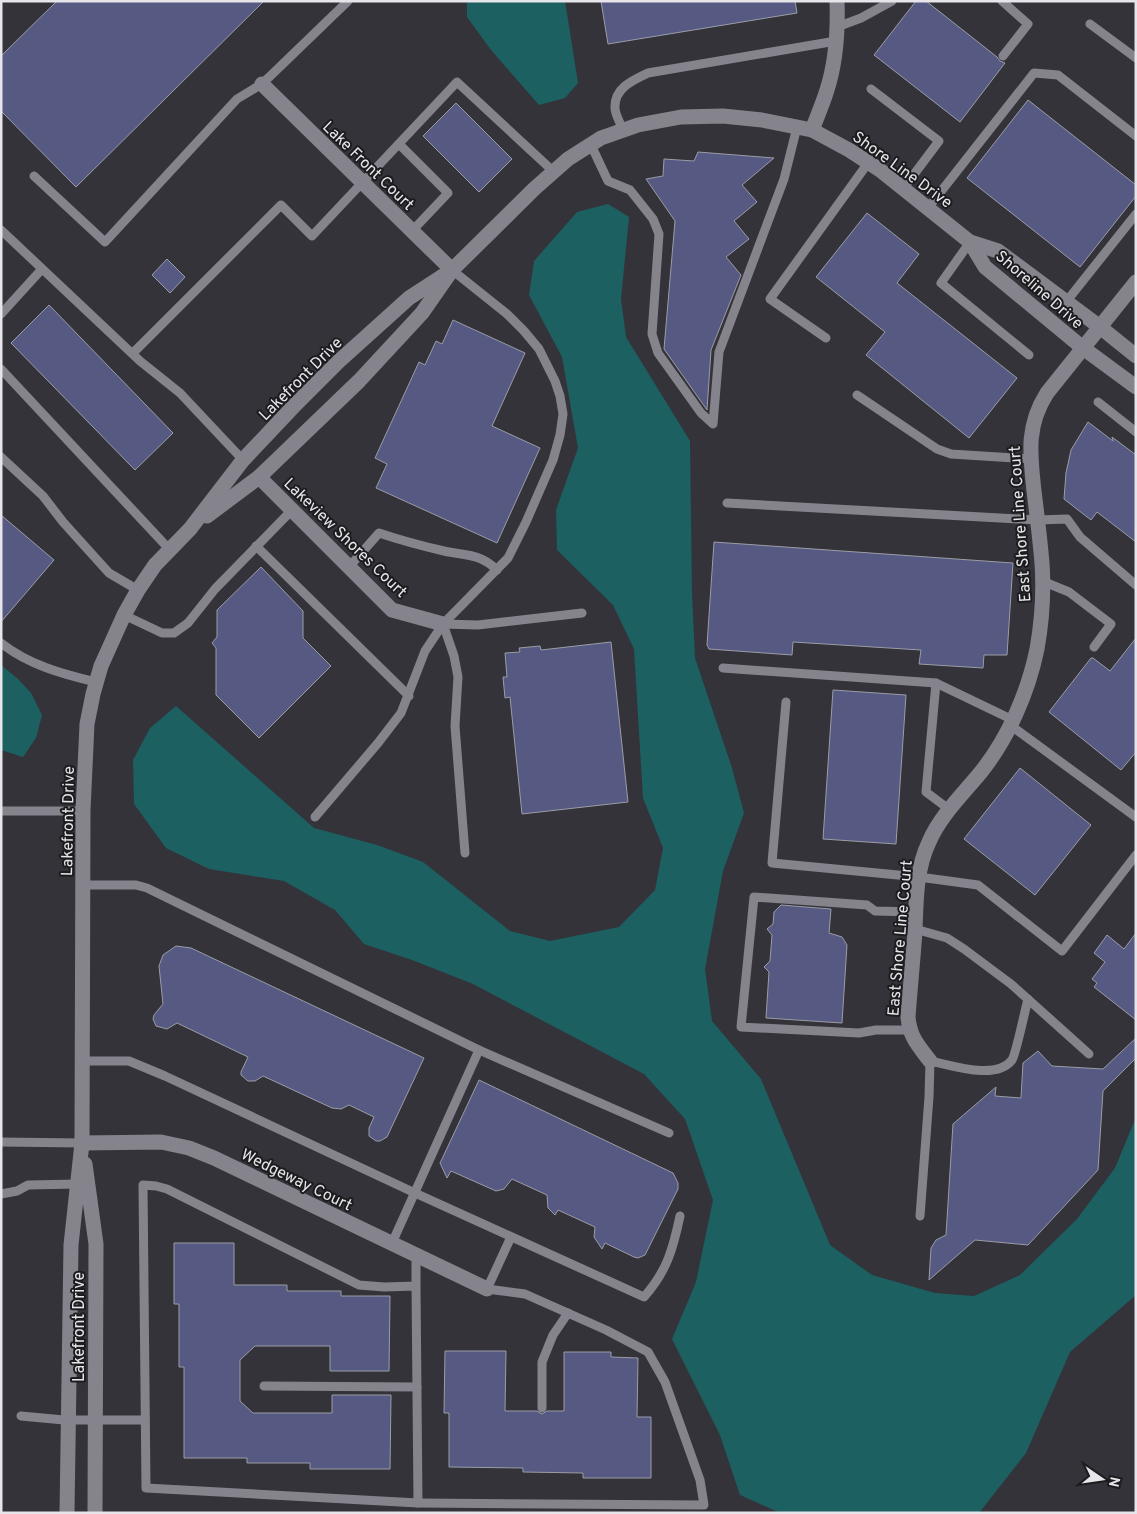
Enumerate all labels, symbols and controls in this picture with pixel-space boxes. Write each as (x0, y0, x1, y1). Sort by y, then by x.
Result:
street label: Lake Front Court (318, 118, 418, 215)
street label: Shore Line Drive (848, 128, 956, 214)
street label: Shoreline Drive (991, 247, 1087, 334)
street label: Lakefront Drive (255, 333, 347, 425)
street label: East Shore Line Court (1006, 445, 1036, 603)
street label: Lakeview Shores Court (279, 474, 410, 603)
street label: Lakefront Drive (58, 766, 80, 876)
street label: East Shore Line Court (884, 859, 918, 1017)
street label: Wedgeway Court (237, 1145, 355, 1216)
street label: Lakefront Drive (70, 1272, 90, 1382)
north arrow (1077, 1454, 1127, 1504)
text: N (1104, 1475, 1123, 1488)

